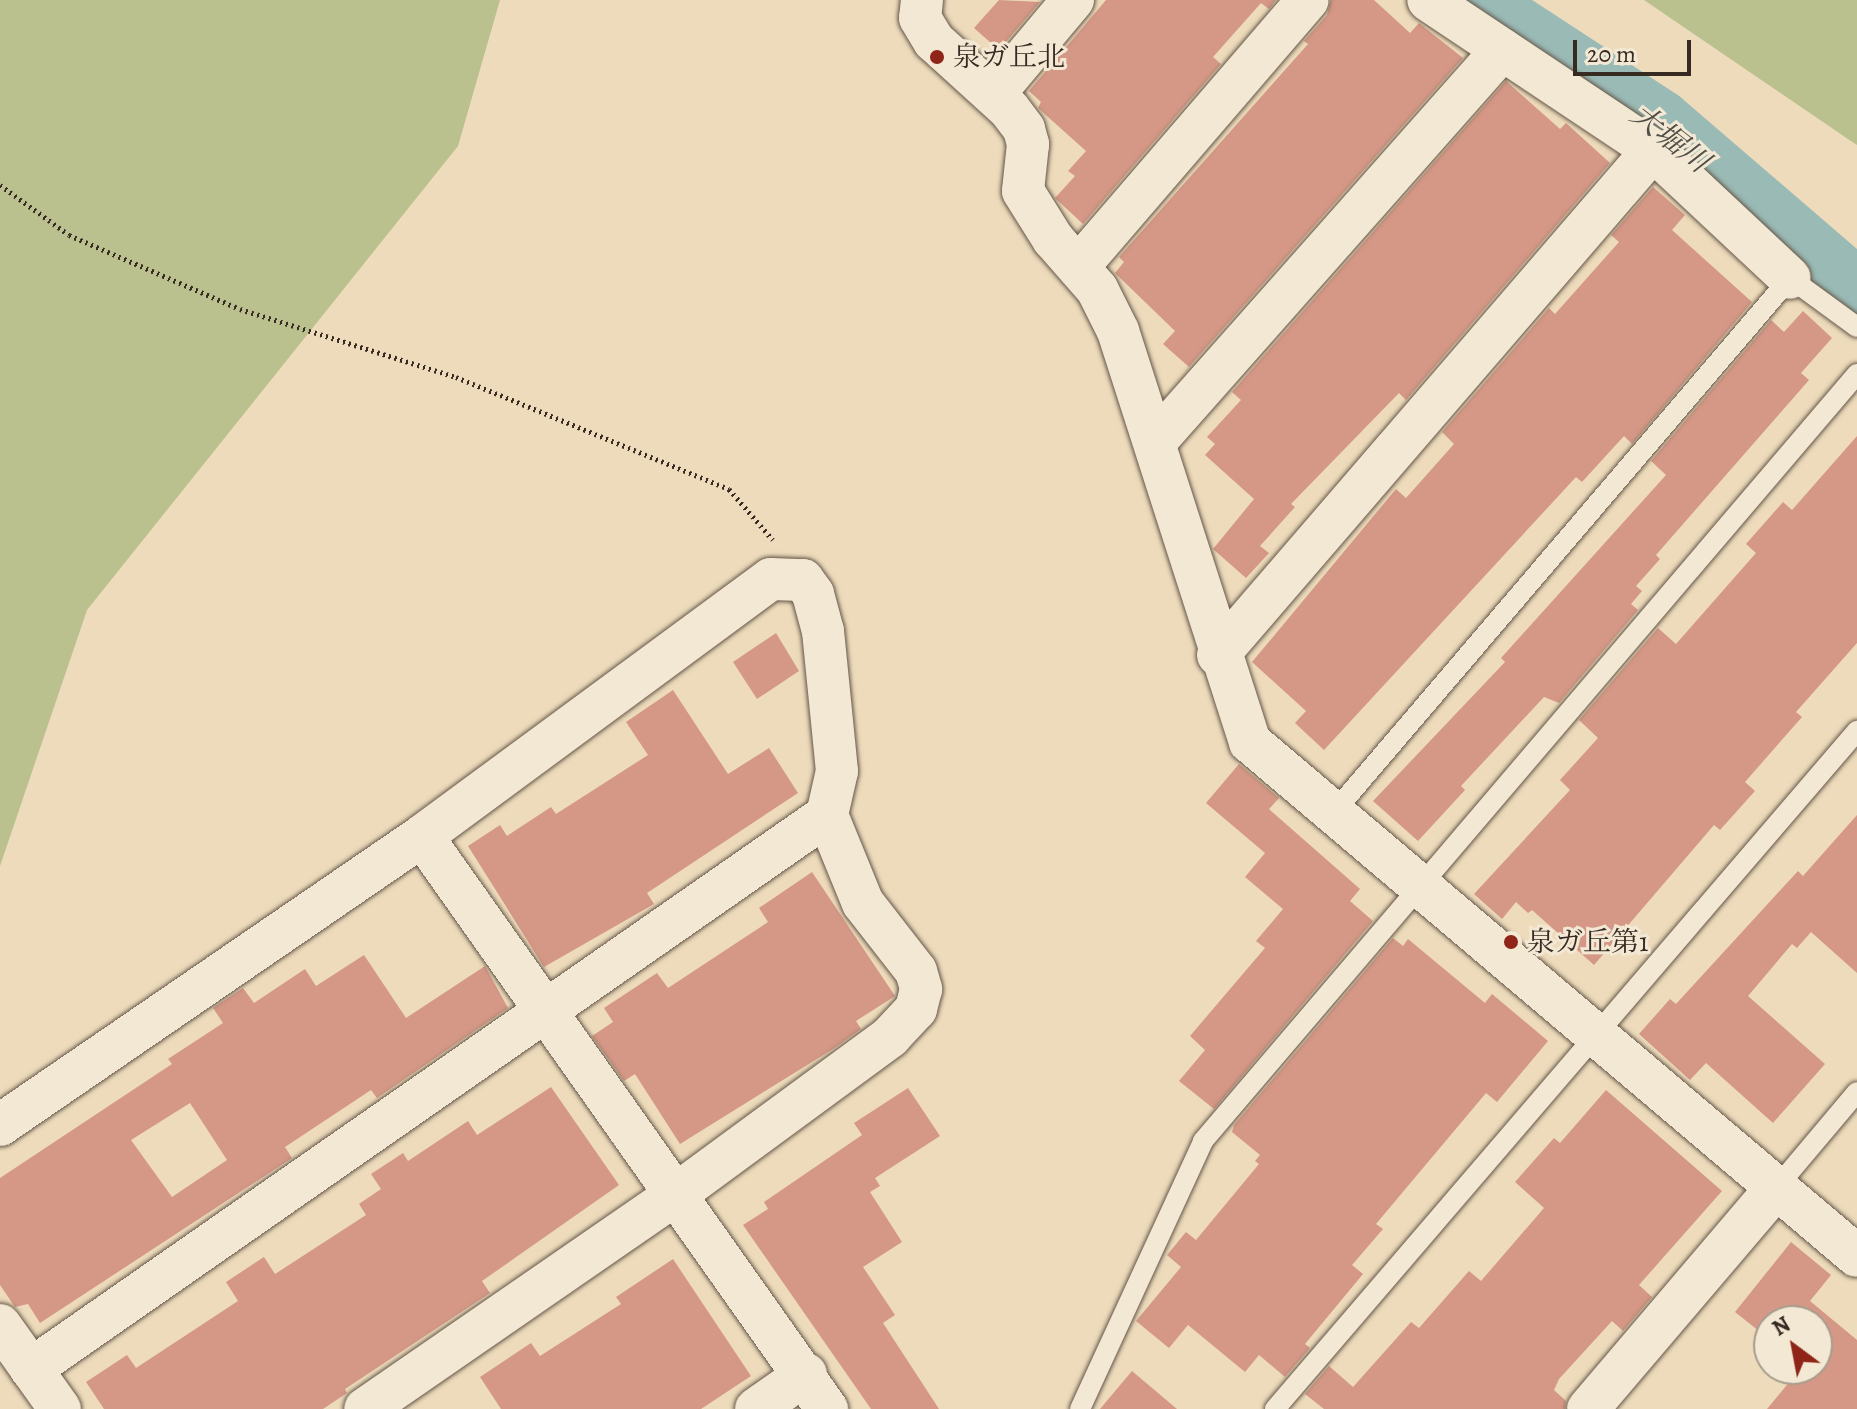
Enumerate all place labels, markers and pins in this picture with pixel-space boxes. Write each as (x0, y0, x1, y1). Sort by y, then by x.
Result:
place label: 泉ガ丘北 (953, 40, 1065, 74)
marker: 泉ガ丘北 (928, 48, 946, 66)
place label: 泉ガ丘第1 (1527, 925, 1649, 959)
marker: 泉ガ丘第1 (1502, 933, 1520, 951)

